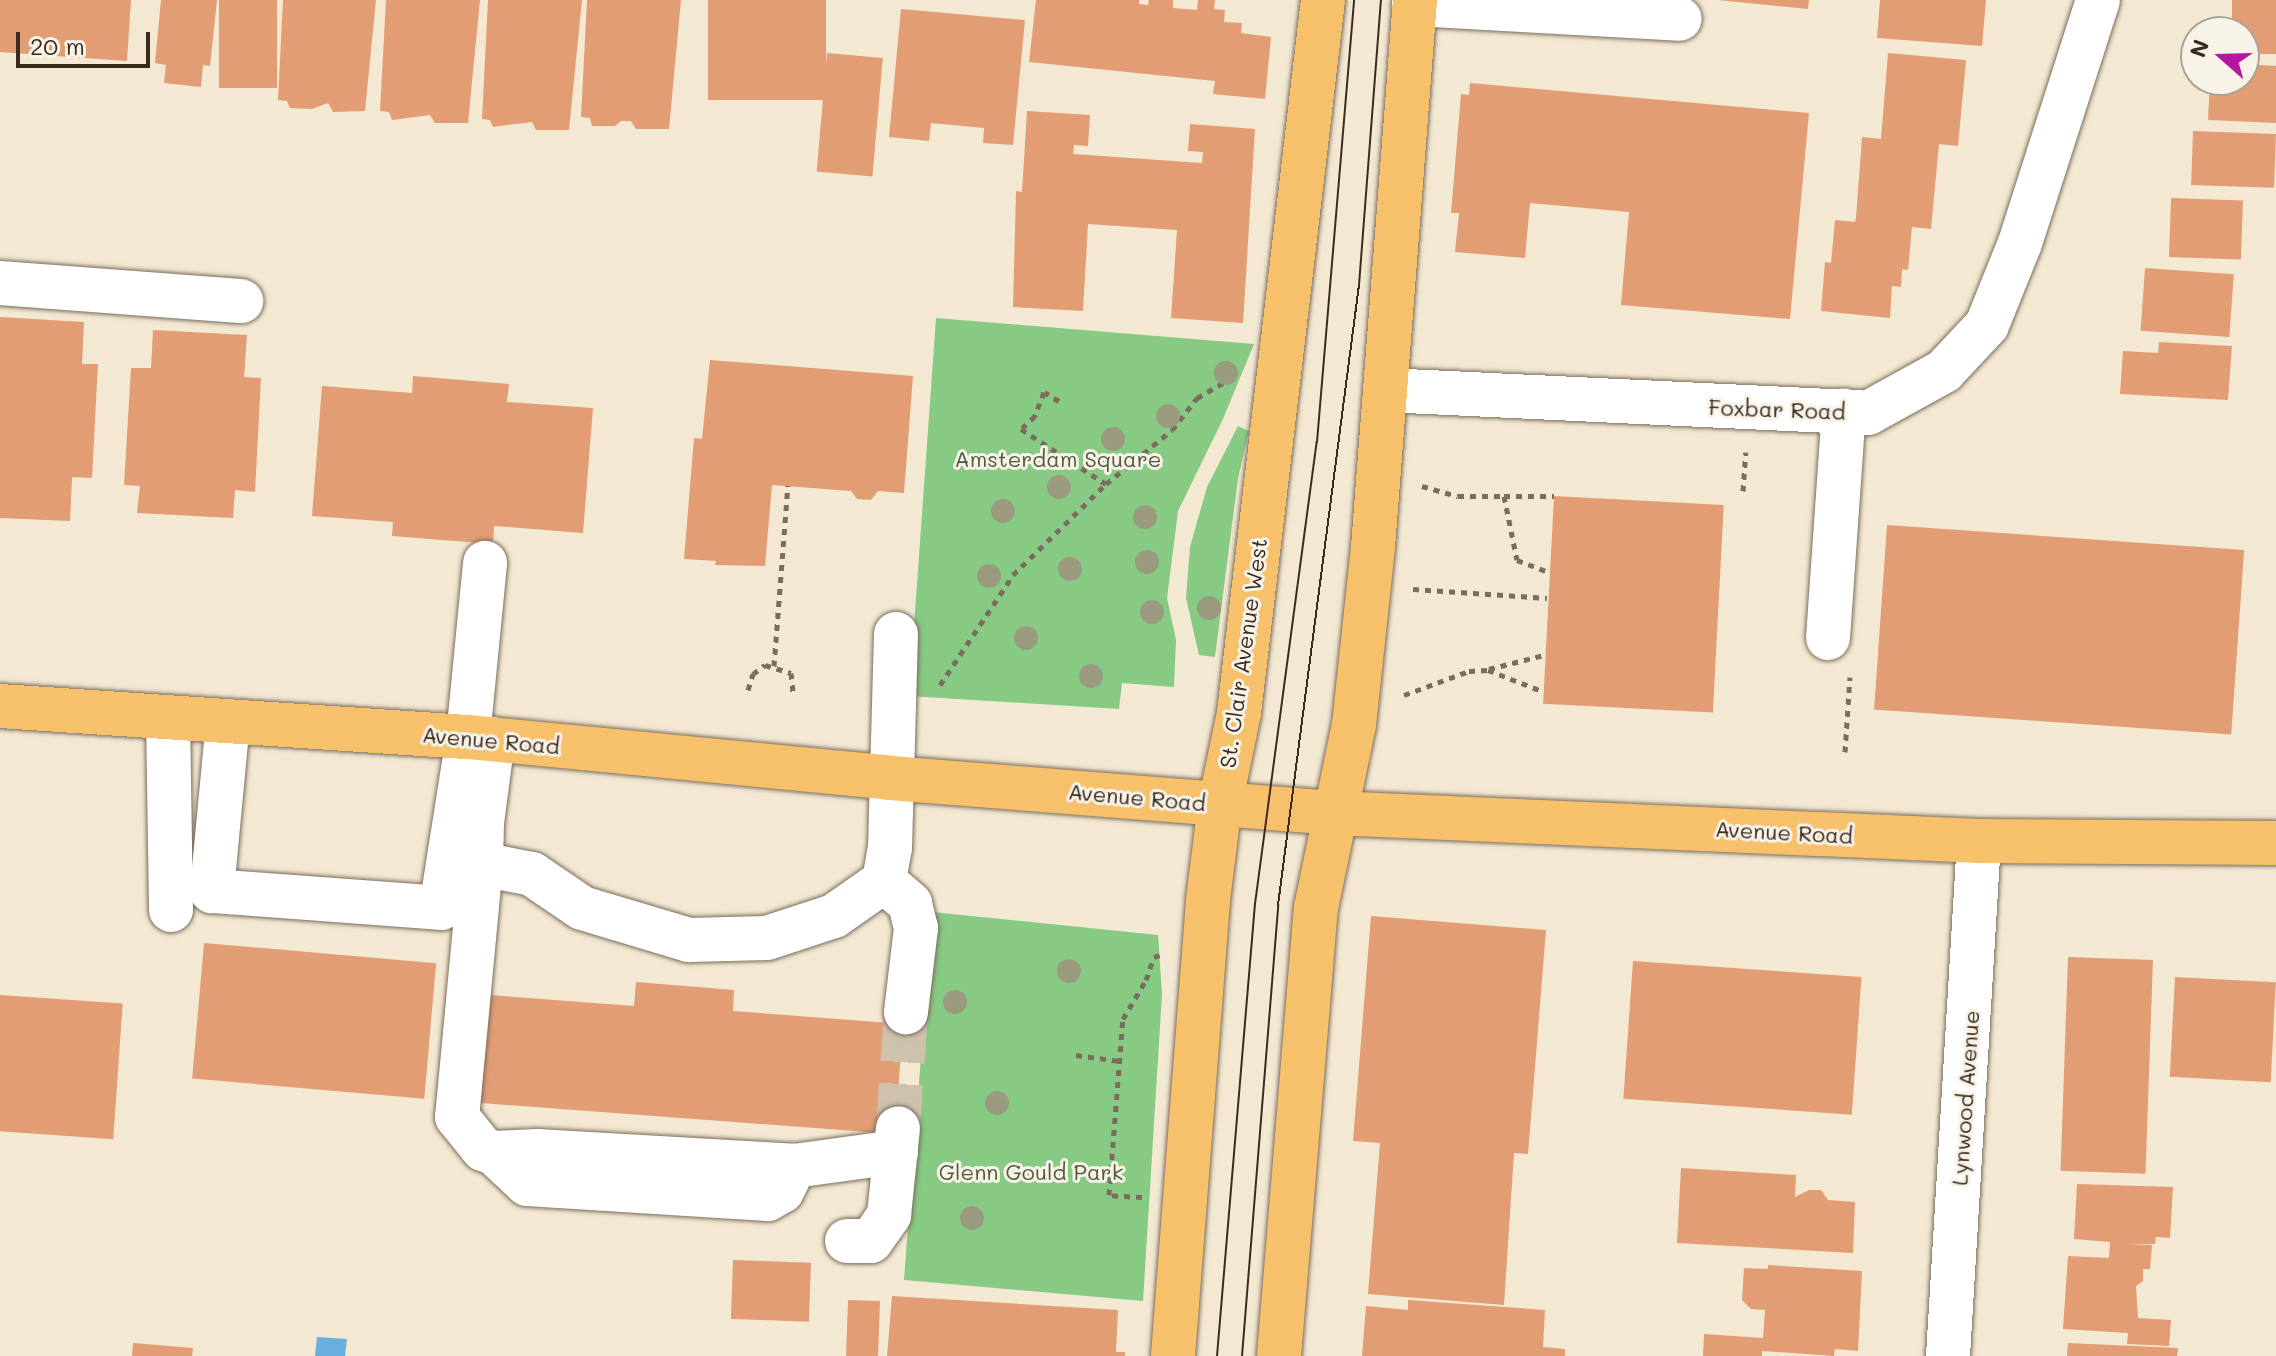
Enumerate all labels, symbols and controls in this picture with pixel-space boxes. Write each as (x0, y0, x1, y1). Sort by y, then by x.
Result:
scale bar (20, 16, 154, 66)
north arrow (2180, 16, 2260, 96)
text: 20 m (30, 30, 85, 61)
text: N (2182, 36, 2215, 61)
street label: Foxbar Road (1708, 393, 1846, 425)
park label: Amsterdam Square (955, 446, 1161, 472)
street label: St. Clair Avenue West (1214, 536, 1272, 770)
street label: Avenue Road (421, 721, 561, 759)
street label: Avenue Road (1067, 778, 1207, 816)
street label: Avenue Road (1714, 815, 1854, 849)
street label: Lynwood Avenue (1946, 1010, 1984, 1186)
park label: Glenn Gould Park (939, 1159, 1123, 1185)

